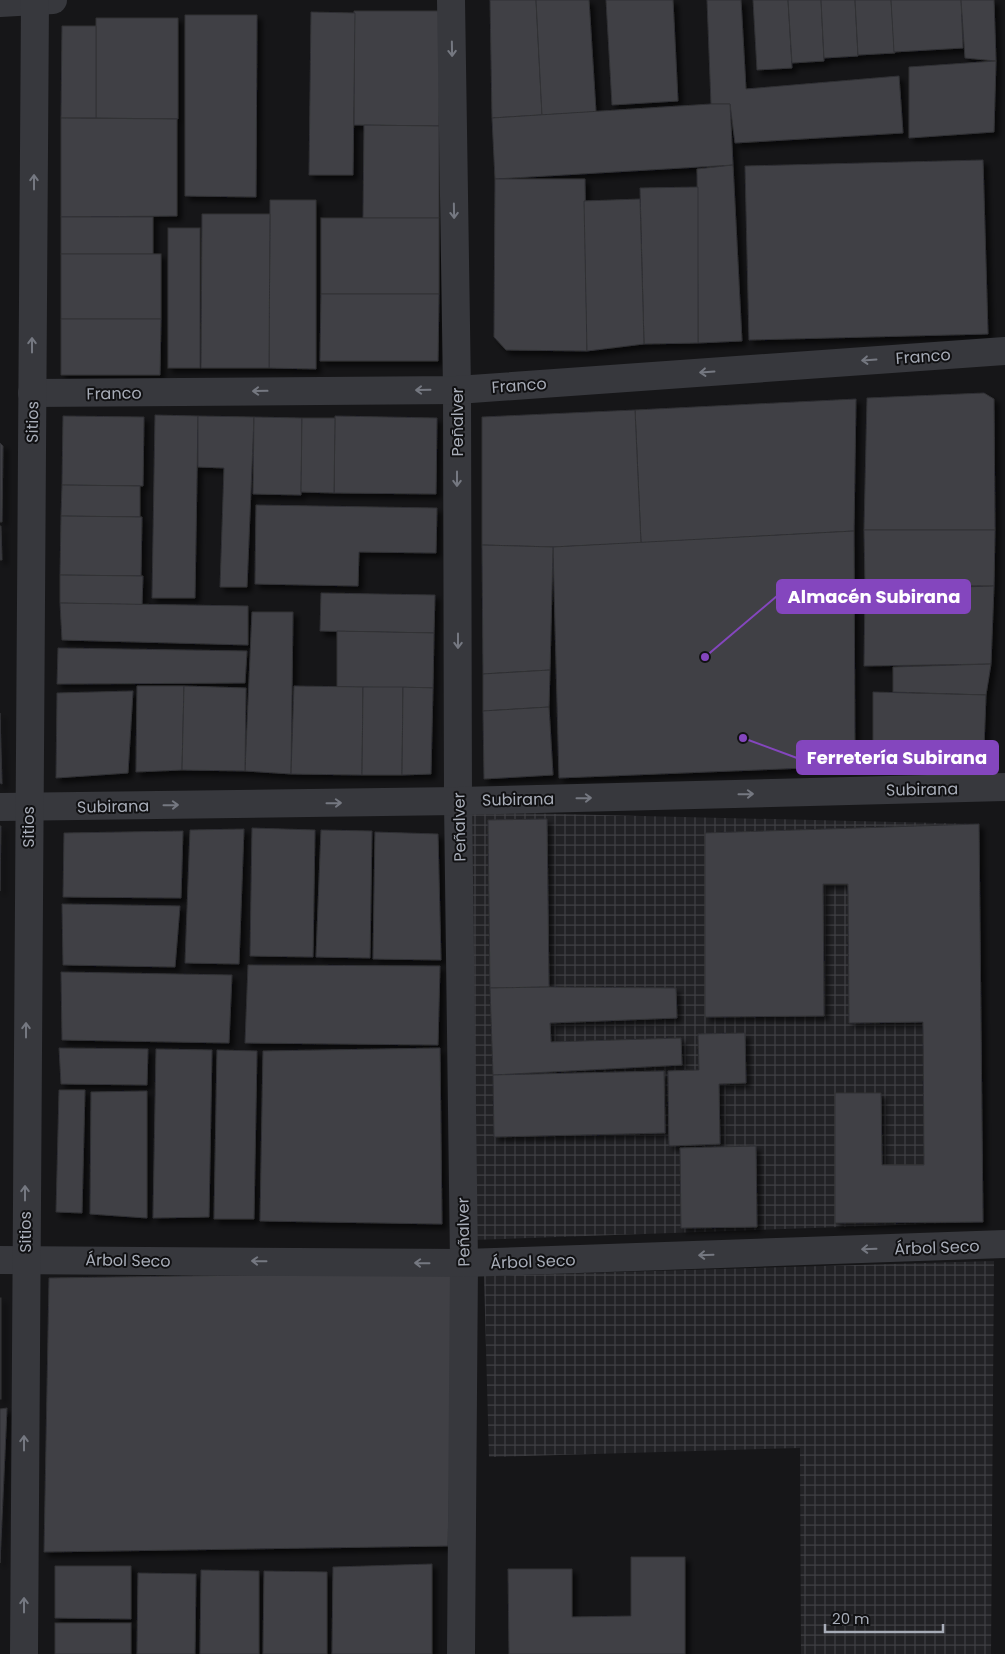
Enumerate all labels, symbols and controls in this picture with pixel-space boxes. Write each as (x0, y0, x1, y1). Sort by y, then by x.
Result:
one-way arrow (447, 40, 457, 56)
one-way arrow (29, 174, 38, 190)
one-way arrow (450, 203, 459, 219)
one-way arrow (28, 337, 37, 353)
street label: Franco (895, 343, 951, 370)
one-way arrow (861, 356, 877, 365)
one-way arrow (699, 367, 715, 376)
street label: Franco (491, 372, 547, 399)
street label: Franco (86, 382, 142, 405)
one-way arrow (415, 385, 431, 395)
one-way arrow (252, 386, 268, 396)
street label: Peñalver (446, 387, 469, 457)
street label: Sitios (21, 401, 44, 443)
one-way arrow (452, 470, 462, 486)
callout: Almacén Subirana (777, 580, 970, 613)
text: Almacén Subirana (788, 584, 960, 609)
one-way arrow (453, 632, 463, 649)
callout: Ferretería Subirana (797, 741, 998, 774)
text: Ferretería Subirana (807, 745, 987, 770)
street label: Subirana (886, 777, 958, 802)
street label: Subirana (482, 787, 554, 812)
one-way arrow (738, 789, 754, 799)
street label: Peñalver (447, 792, 472, 862)
one-way arrow (575, 793, 591, 803)
street label: Subirana (77, 794, 149, 819)
one-way arrow (325, 798, 341, 807)
one-way arrow (162, 800, 179, 810)
street label: Sitios (17, 806, 40, 848)
one-way arrow (21, 1023, 31, 1039)
one-way arrow (20, 1185, 30, 1202)
street label: Peñalver (451, 1197, 476, 1267)
street label: Sitios (14, 1211, 37, 1253)
street label: Árbol Seco (894, 1235, 980, 1260)
one-way arrow (861, 1244, 878, 1254)
street label: Árbol Seco (85, 1248, 171, 1273)
street label: Árbol Seco (490, 1249, 576, 1274)
one-way arrow (699, 1250, 715, 1259)
one-way arrow (251, 1256, 268, 1266)
one-way arrow (414, 1258, 430, 1268)
one-way arrow (19, 1435, 29, 1452)
one-way arrow (19, 1598, 29, 1614)
scale bar (825, 1602, 942, 1634)
text: 20 m (832, 1608, 870, 1629)

